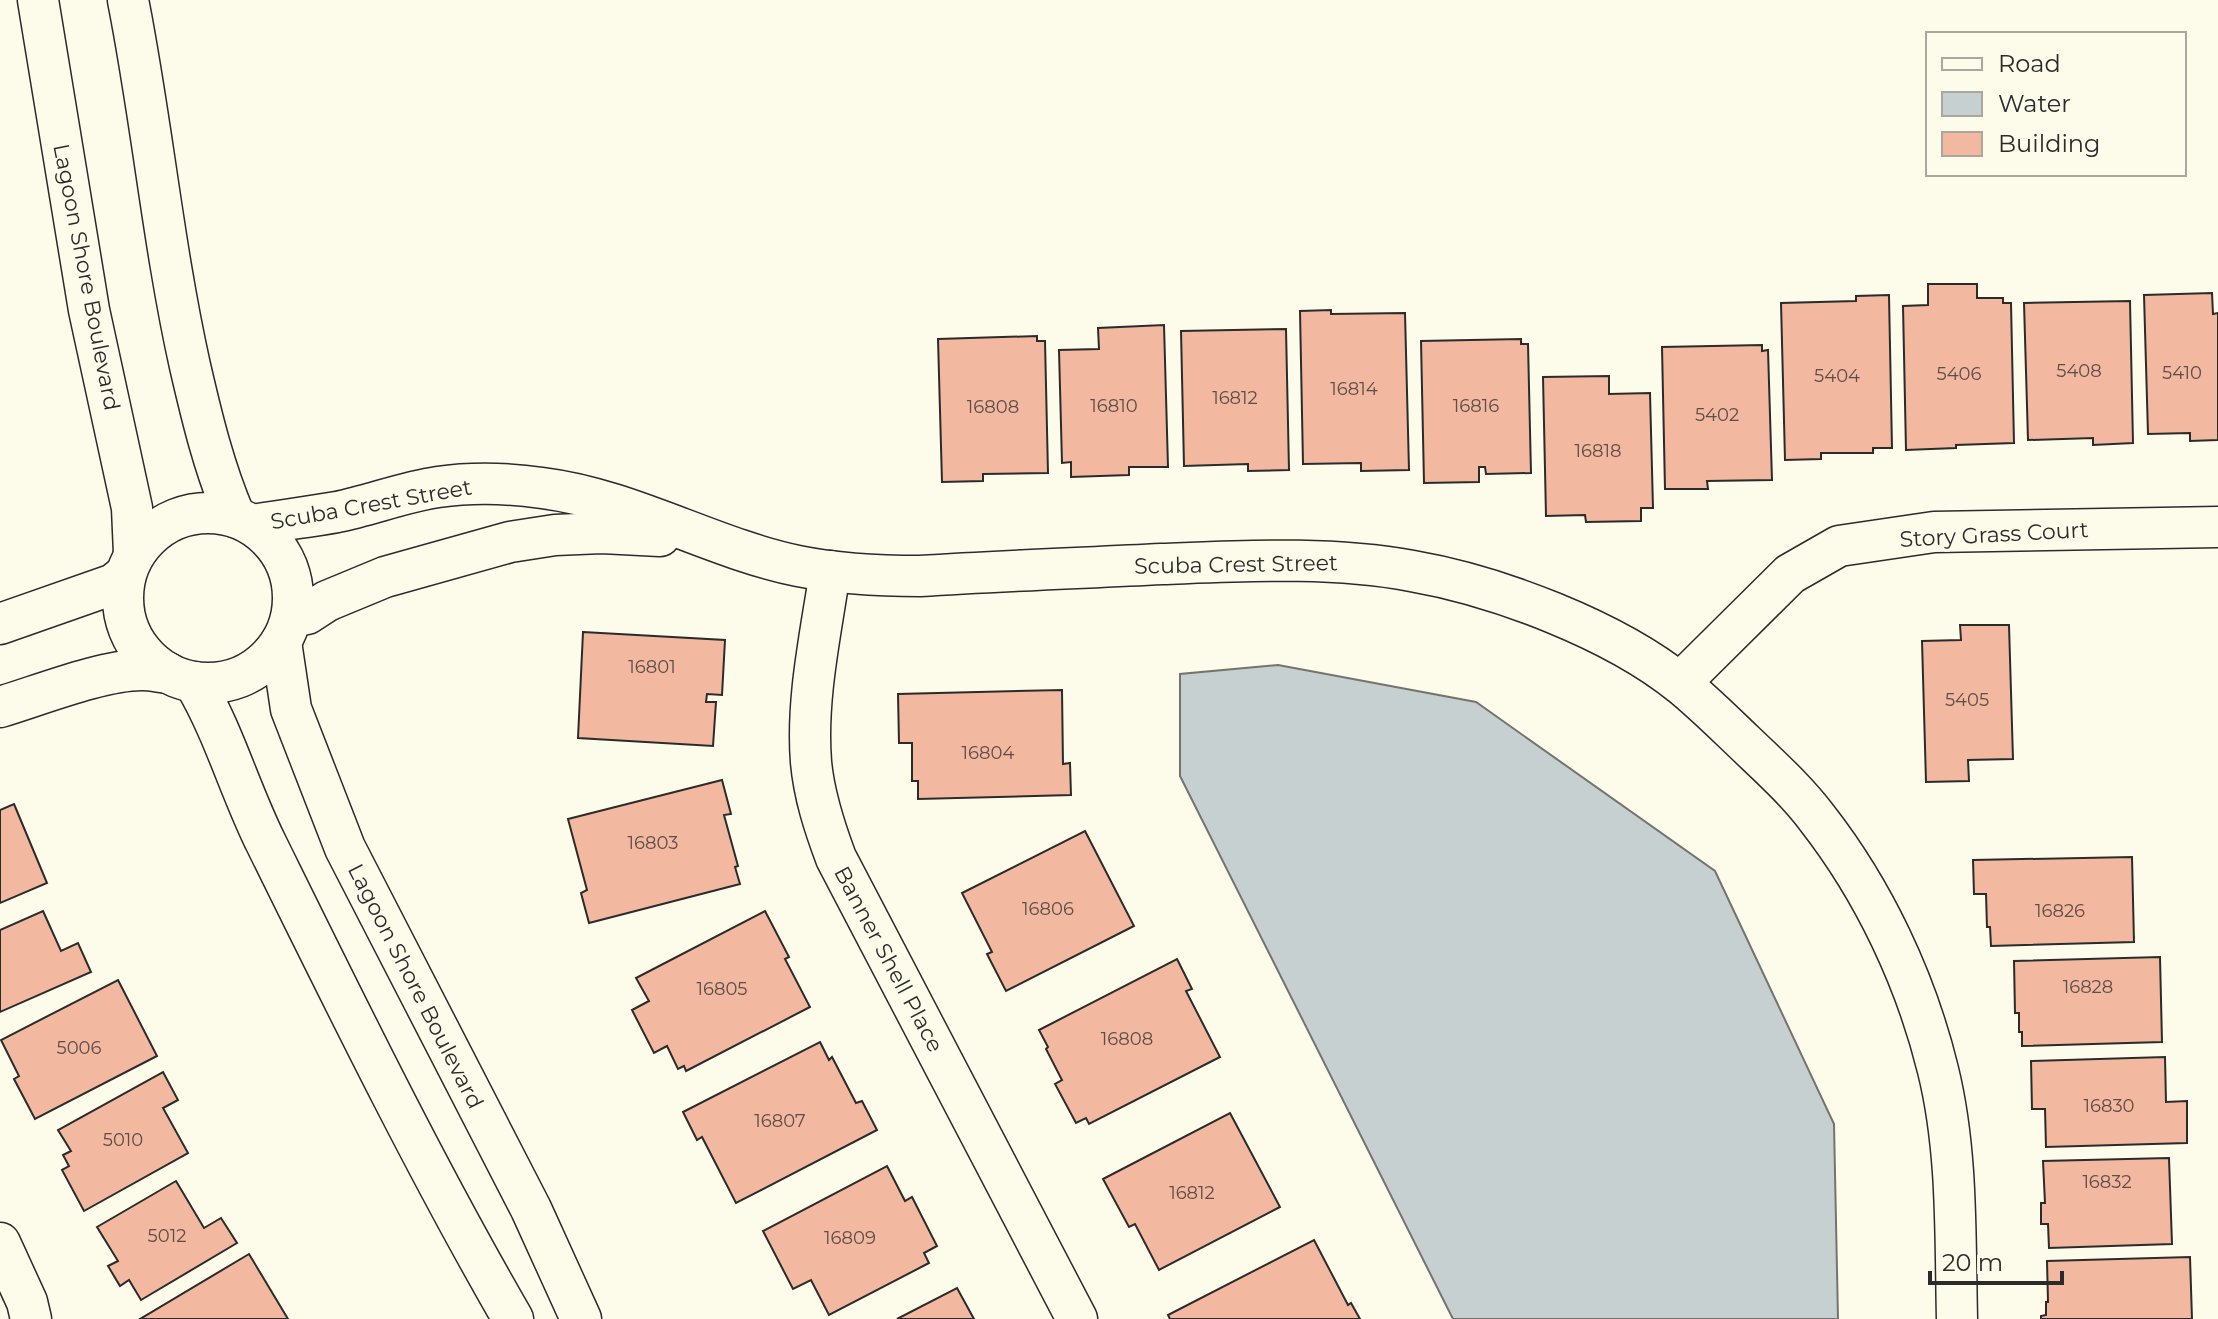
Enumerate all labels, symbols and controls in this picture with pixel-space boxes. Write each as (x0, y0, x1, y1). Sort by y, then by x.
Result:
legend (1926, 32, 2186, 176)
text: Road (1998, 49, 2061, 78)
text: Water (1998, 89, 2071, 118)
text: Building (1998, 129, 2101, 158)
street label: Lagoon Shore Boulevard (47, 141, 126, 413)
house number: 5408 (2056, 360, 2102, 382)
house number: 5410 (2162, 362, 2202, 384)
house number: 5406 (1937, 363, 1982, 385)
house number: 5404 (1814, 365, 1860, 387)
house number: 16814 (1330, 378, 1378, 400)
house number: 16812 (1212, 387, 1258, 409)
house number: 16810 (1090, 395, 1138, 417)
house number: 16816 (1453, 395, 1499, 417)
house number: 16808 (967, 396, 1019, 418)
house number: 5402 (1695, 404, 1739, 426)
house number: 16818 (1575, 440, 1621, 462)
street label: Scuba Crest Street (268, 474, 474, 535)
street label: Story Grass Court (1899, 516, 2089, 553)
street label: Scuba Crest Street (1134, 549, 1338, 580)
house number: 16801 (628, 656, 676, 678)
house number: 5405 (1945, 689, 1989, 711)
house number: 16804 (962, 742, 1014, 764)
house number: 16803 (628, 832, 678, 854)
street label: Lagoon Shore Boulevard (342, 859, 489, 1113)
street label: Banner Shell Place (828, 862, 949, 1057)
house number: 16806 (1022, 898, 1074, 920)
house number: 16826 (2035, 900, 2085, 922)
house number: 16828 (2063, 976, 2113, 998)
house number: 16805 (696, 978, 748, 1000)
house number: 16808 (1101, 1028, 1153, 1050)
house number: 5006 (57, 1037, 102, 1059)
house number: 16830 (2083, 1095, 2135, 1117)
house number: 16807 (754, 1110, 806, 1132)
house number: 5010 (103, 1129, 143, 1151)
house number: 16832 (2082, 1171, 2132, 1193)
house number: 16812 (1169, 1182, 1215, 1204)
house number: 5012 (148, 1225, 186, 1247)
house number: 16809 (824, 1227, 876, 1249)
scale bar (1930, 1235, 2062, 1285)
text: 20 m (1942, 1248, 2003, 1277)

